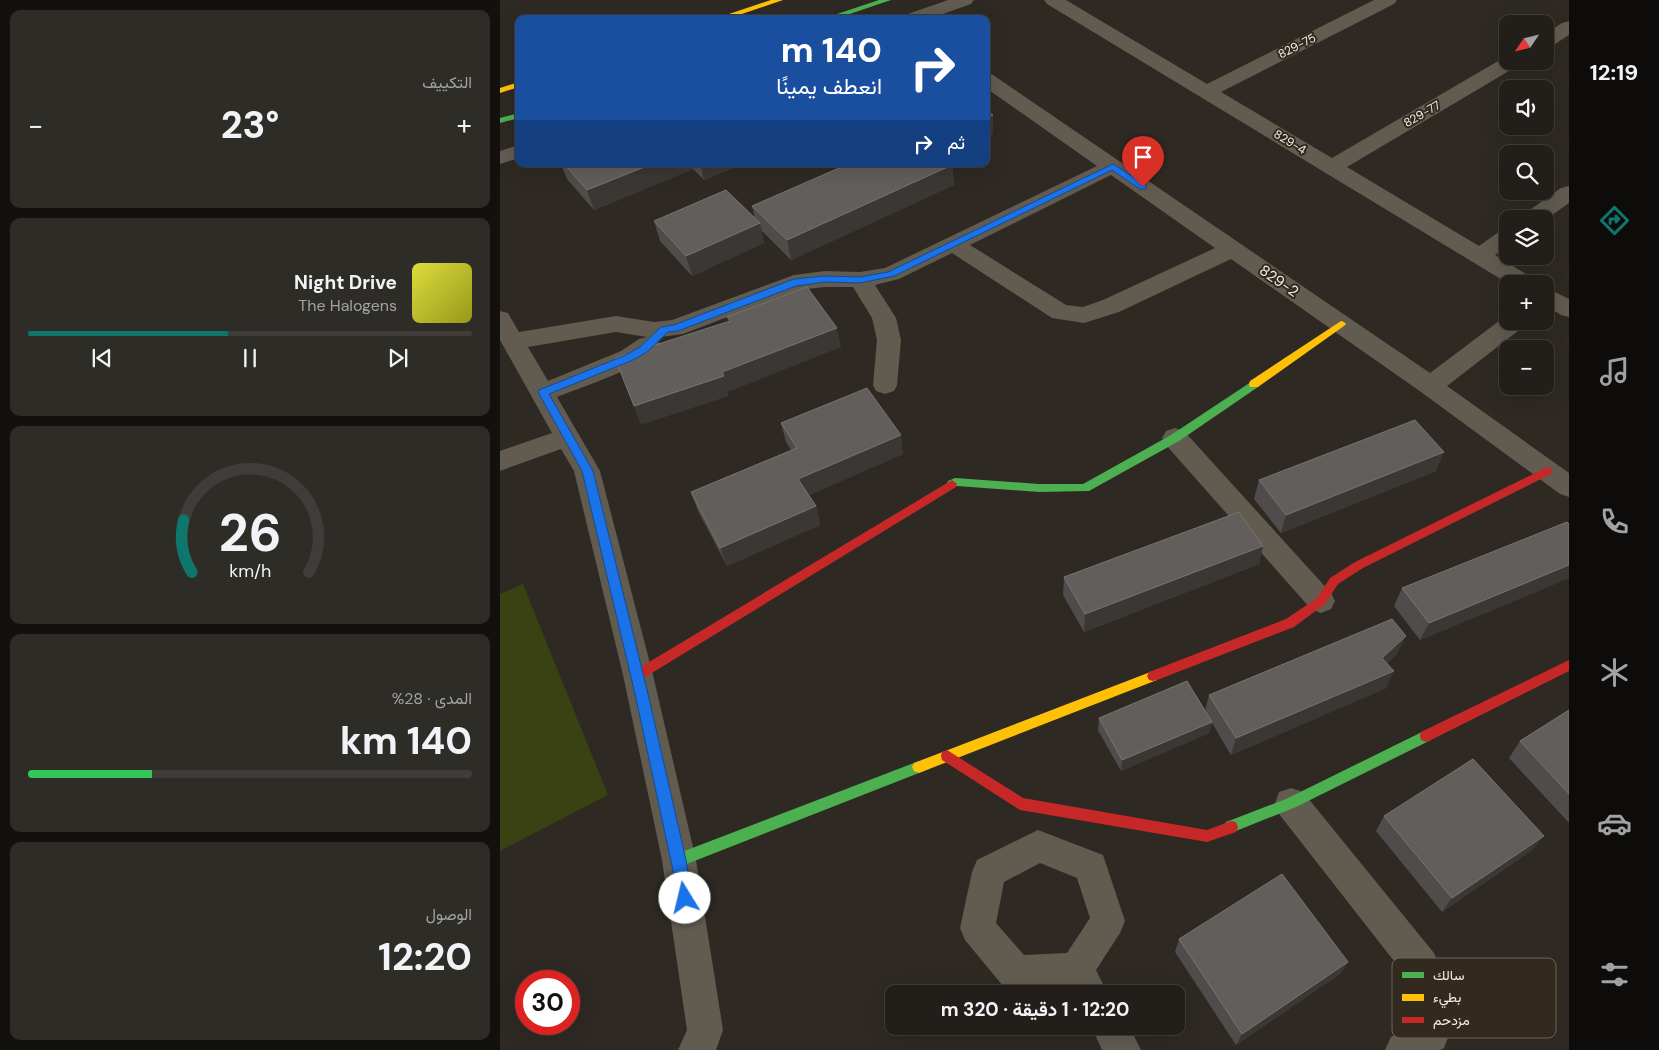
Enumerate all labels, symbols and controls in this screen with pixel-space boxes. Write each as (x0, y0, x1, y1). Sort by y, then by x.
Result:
north arrow (1499, 15, 1554, 70)
map controls (1499, 15, 1554, 395)
text: 140 m (781, 27, 882, 73)
street label: 829-75 (1275, 30, 1319, 62)
icon: right (900, 35, 965, 100)
text: 12:19 (1590, 58, 1638, 87)
text: التكييف (422, 72, 472, 93)
text: انعطف يمينًا (776, 72, 882, 101)
button: sound (1499, 80, 1554, 135)
street label: 829-77 (1401, 97, 1443, 131)
text: 23° (221, 100, 279, 150)
text: − (28, 107, 43, 144)
text: + (457, 107, 472, 144)
street label: 829-4 (1271, 126, 1309, 158)
icon: right (909, 130, 937, 158)
text: ثم (947, 130, 965, 155)
pin (1122, 136, 1164, 187)
icon: arrive (1129, 143, 1157, 171)
button: search (1499, 145, 1554, 200)
icon: directions (1597, 203, 1632, 238)
button: layers (1499, 210, 1554, 265)
street label: 829-2 (1255, 260, 1303, 302)
text: Night Drive (294, 270, 397, 295)
button: + (1499, 275, 1554, 330)
text: The Halogens (298, 295, 397, 316)
button: − (1499, 340, 1554, 395)
icon: previous (88, 344, 116, 372)
icon: pause (236, 344, 264, 372)
icon: next (384, 344, 412, 372)
icon: music (1597, 354, 1632, 389)
text: 26 (219, 499, 281, 567)
icon: phone (1597, 504, 1632, 539)
text: km/h (229, 559, 271, 583)
icon: climate (1597, 655, 1632, 690)
text: المدى · 28% (392, 688, 472, 709)
text: 140 km (340, 716, 472, 766)
icon: car (1597, 806, 1632, 841)
position arrow (658, 871, 710, 923)
text: الوصول (426, 904, 472, 925)
text: 12:20 (378, 932, 472, 982)
icon: filters (1597, 957, 1632, 992)
legend (1392, 958, 1556, 1038)
text: سالك (1433, 966, 1464, 984)
speed limit sign: 30 (515, 970, 580, 1035)
text: بطيء (1433, 988, 1461, 1009)
text: 12:20 · 1 دقيقة · 320 m (941, 997, 1129, 1022)
text: مزدحم (1433, 1011, 1470, 1029)

